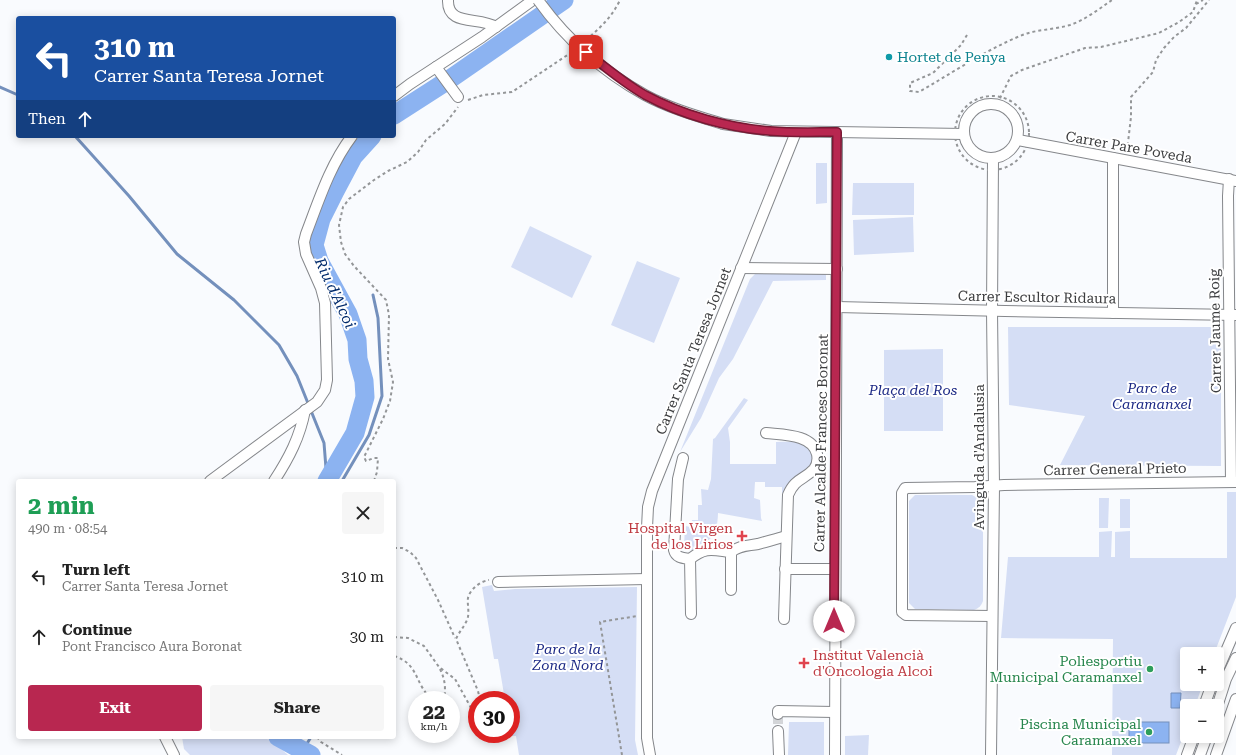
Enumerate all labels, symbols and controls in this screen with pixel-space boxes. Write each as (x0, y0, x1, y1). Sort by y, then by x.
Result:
text: 310 m (94, 31, 175, 64)
icon: left (28, 32, 80, 84)
pin (569, 35, 603, 69)
icon: arrive (575, 41, 597, 63)
place label: Hortet de Penya (897, 49, 1006, 65)
marker: Hortet de Penya (884, 52, 894, 62)
text: Carrer Santa Teresa Jornet (94, 65, 324, 86)
icon: ahead (74, 108, 96, 130)
text: Then (28, 110, 66, 128)
street label: Carrer Pare Poveda (1064, 128, 1194, 166)
water label: Riu d'Alcoi (310, 254, 359, 331)
street label: Carrer Santa Teresa Jornet (652, 265, 734, 437)
street label: Carrer Jaume Roig (1206, 269, 1224, 393)
street label: Carrer Escultor Ridaura (958, 288, 1117, 306)
street label: Carrer Alcalde Francesc Boronat (811, 334, 831, 552)
park label: Parc de Caramanxel (1112, 380, 1192, 412)
park label: Plaça del Ros (868, 382, 958, 398)
street label: Avinguda d'Andalusia (971, 384, 987, 530)
street label: Carrer General Prieto (1043, 460, 1187, 478)
text: 2 min (28, 492, 95, 520)
button: close (342, 492, 384, 534)
place label: Hospital Virgen de los Lirios (628, 520, 733, 552)
text: 490 m · 08:54 (28, 521, 107, 536)
marker: Hospital Virgen de los Lirios (736, 530, 748, 542)
text: Turn left (62, 561, 130, 579)
icon: left (28, 566, 50, 588)
text: 310 m (341, 568, 384, 586)
text: Carrer Santa Teresa Jornet (62, 579, 228, 594)
position arrow (813, 600, 855, 642)
text: Continue (62, 621, 132, 639)
icon: ahead (28, 626, 50, 648)
text: 30 m (350, 628, 384, 646)
text: Pont Francisco Aura Boronat (62, 639, 242, 654)
park label: Parc de la Zona Nord (532, 641, 604, 673)
place label: Institut Valencià d'Oncologia Alcoi (813, 647, 933, 679)
map controls (1180, 647, 1224, 743)
button: + (1180, 647, 1224, 691)
place label: Poliesportiu Municipal Caramanxel (990, 653, 1143, 685)
marker: Institut Valencià d'Oncologia Alcoi (798, 657, 810, 669)
marker: Poliesportiu Municipal Caramanxel (1145, 664, 1155, 674)
button: Exit (28, 685, 202, 731)
button: Share (210, 685, 384, 731)
speed limit sign: 30 (468, 691, 520, 743)
button: − (1180, 699, 1224, 743)
text: 22 (423, 700, 445, 724)
place label: Piscina Municipal Caramanxel (1020, 716, 1142, 748)
text: km/h (421, 721, 447, 732)
marker: Piscina Municipal Caramanxel (1144, 727, 1154, 737)

